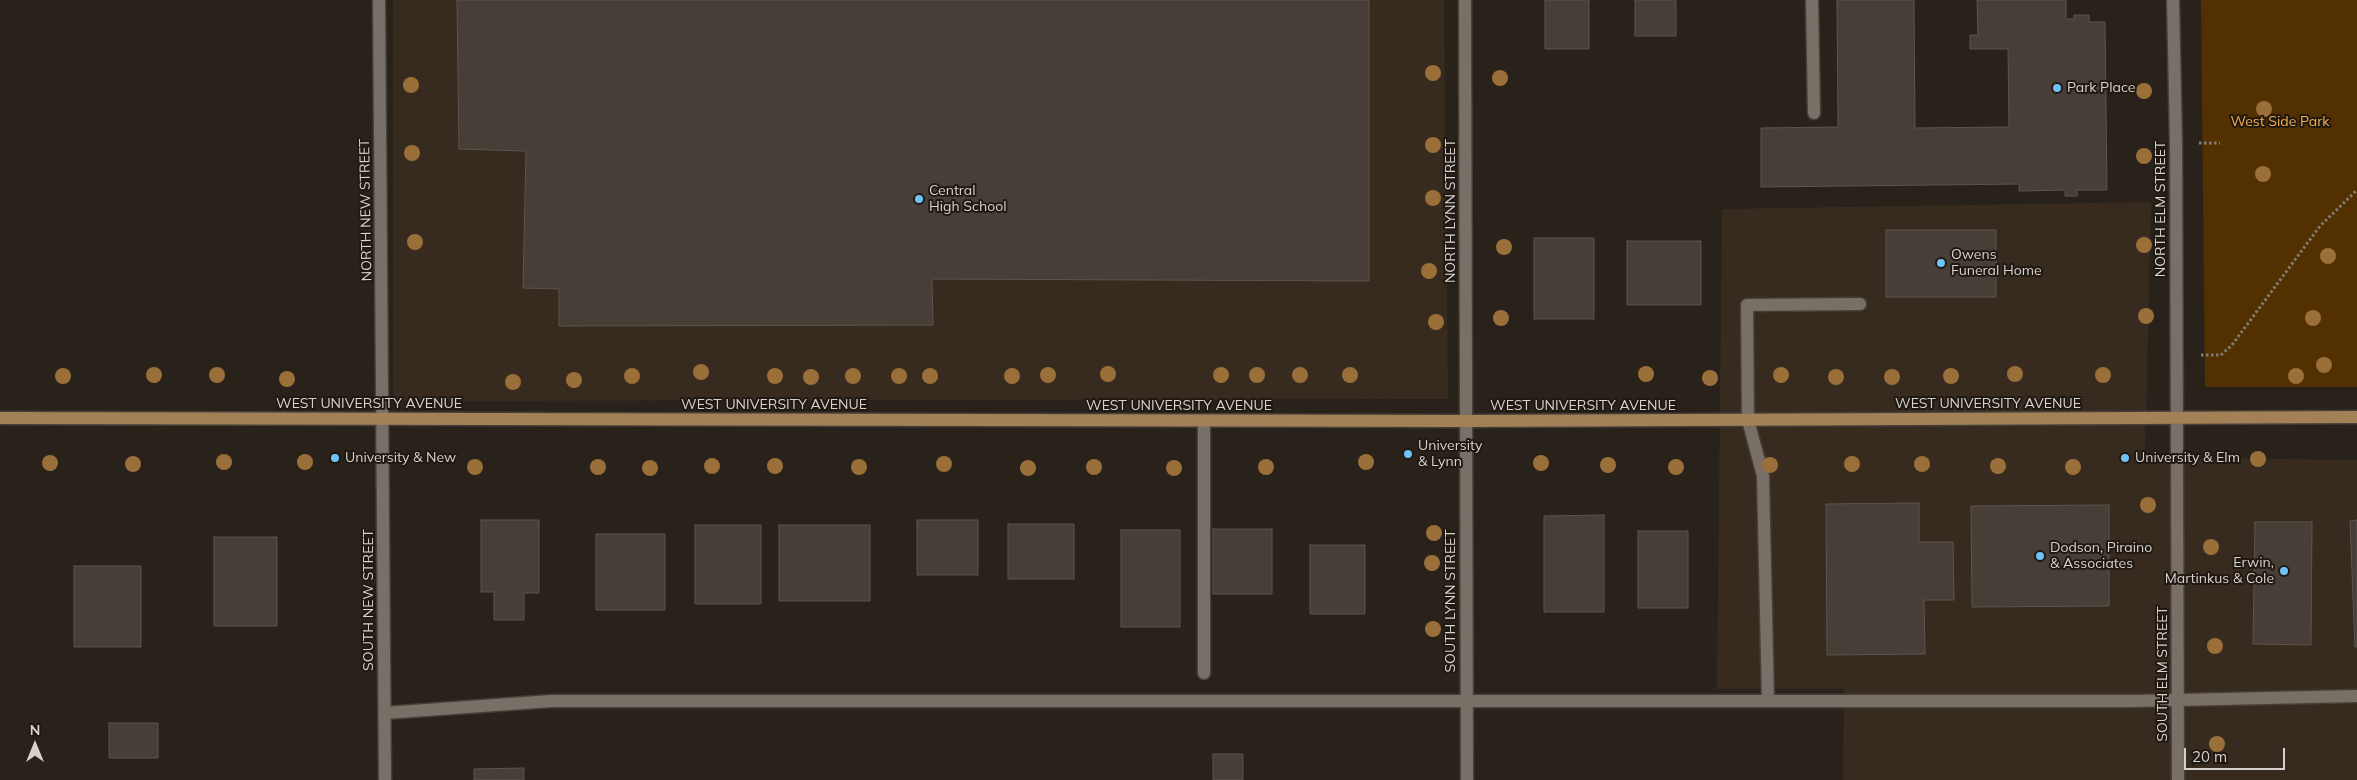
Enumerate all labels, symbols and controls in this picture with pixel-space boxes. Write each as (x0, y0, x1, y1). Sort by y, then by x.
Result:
place label: Park Place (2067, 80, 2135, 96)
marker: Park Place (2051, 82, 2063, 94)
park label: West Side Park (2231, 114, 2329, 130)
street label: NORTH NEW STREET (356, 139, 376, 281)
street label: NORTH LYNN STREET (1443, 139, 1459, 283)
street label: NORTH ELM STREET (2153, 141, 2169, 277)
place label: Central High School (929, 183, 1007, 216)
marker: Central High School (913, 193, 925, 205)
place label: Owens Funeral Home (1951, 247, 2042, 280)
marker: Owens Funeral Home (1935, 257, 1947, 269)
street label: WEST UNIVERSITY AVENUE (276, 396, 462, 412)
street label: WEST UNIVERSITY AVENUE (1895, 396, 2081, 412)
street label: WEST UNIVERSITY AVENUE (681, 397, 867, 413)
street label: WEST UNIVERSITY AVENUE (1086, 398, 1272, 414)
street label: WEST UNIVERSITY AVENUE (1490, 398, 1676, 414)
place label: University & Lynn (1418, 438, 1482, 471)
marker: University & Lynn (1402, 448, 1414, 460)
place label: University & New (345, 450, 456, 466)
place label: University & Elm (2135, 450, 2240, 466)
marker: University & New (329, 452, 341, 464)
marker: University & Elm (2119, 452, 2131, 464)
street label: SOUTH NEW STREET (361, 529, 377, 671)
street label: SOUTH LYNN STREET (1443, 529, 1459, 673)
place label: Dodson, Piraino & Associates (2050, 540, 2152, 572)
marker: Dodson, Piraino & Associates (2034, 550, 2046, 562)
place label: Erwin, Martinkus & Cole (2165, 555, 2274, 588)
marker: Erwin, Martinkus & Cole (2278, 565, 2290, 577)
street label: SOUTH ELM STREET (2155, 606, 2171, 742)
north arrow (10, 720, 60, 770)
text: N (30, 721, 40, 739)
scale bar (2187, 738, 2288, 770)
text: 20 m (2192, 747, 2227, 766)

